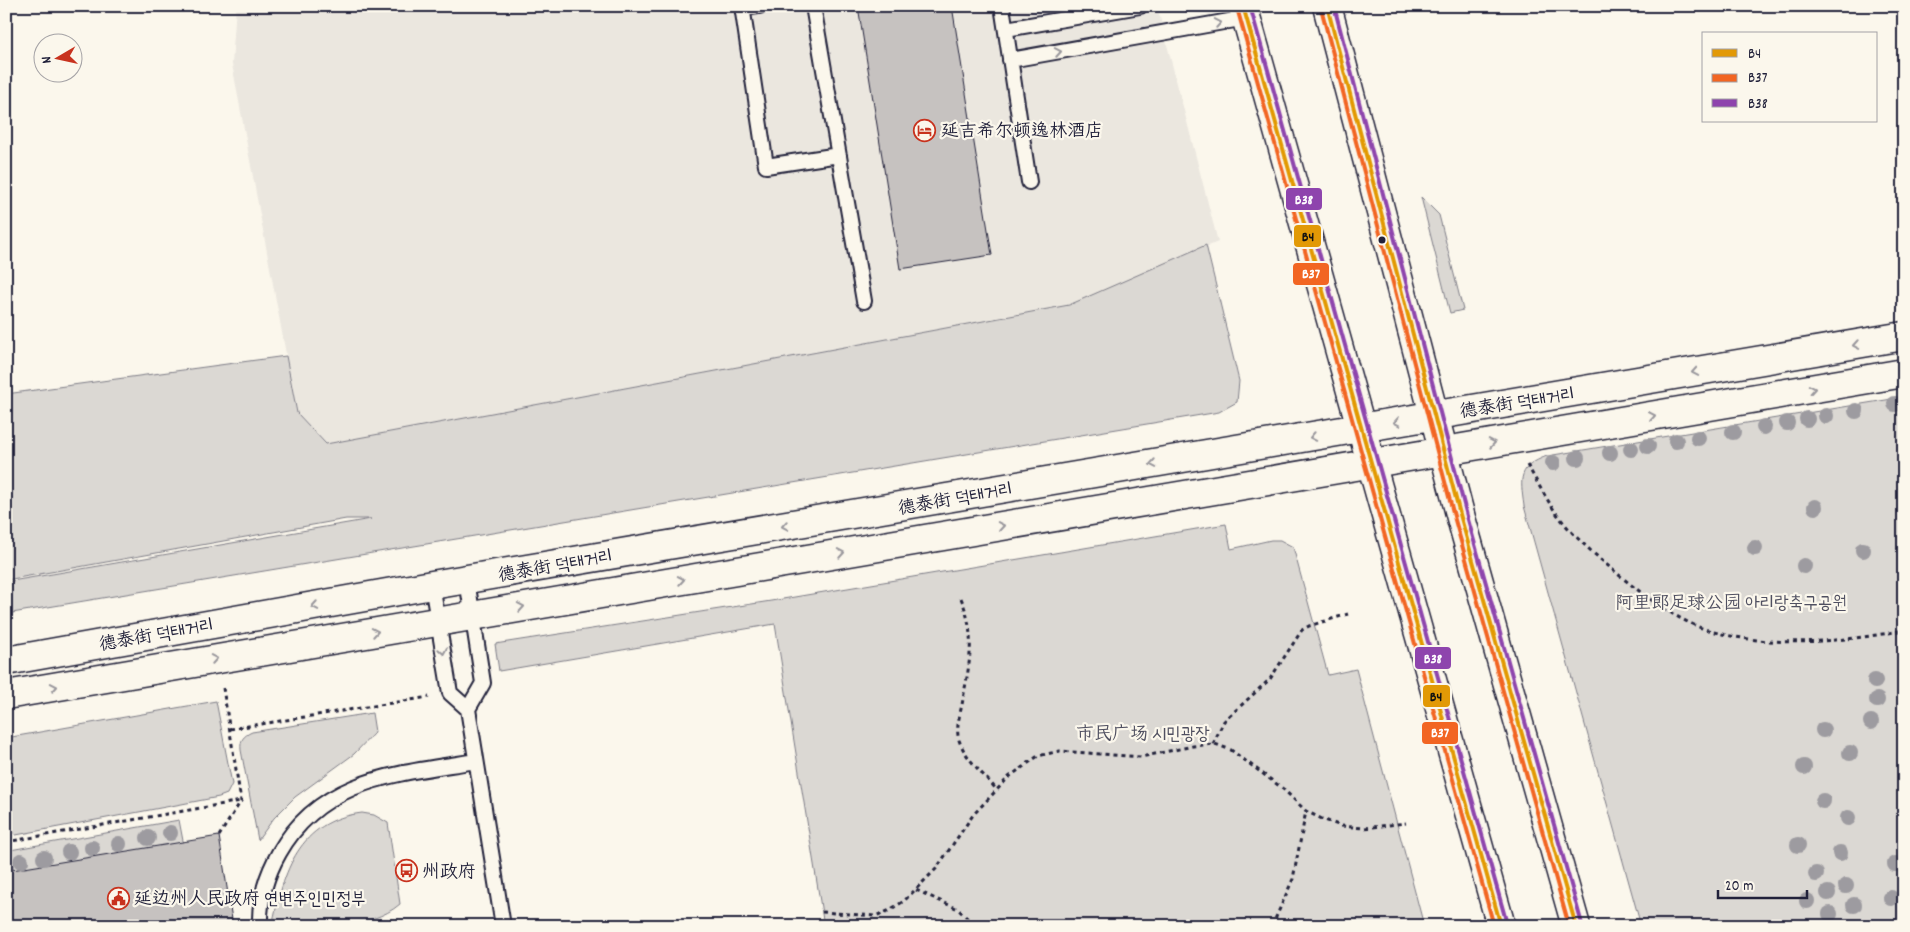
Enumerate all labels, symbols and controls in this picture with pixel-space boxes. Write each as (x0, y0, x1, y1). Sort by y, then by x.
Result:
one-way arrow (1214, 19, 1223, 29)
north arrow (32, 32, 82, 82)
legend (1702, 32, 1878, 122)
text: B4 (1748, 44, 1761, 66)
one-way arrow (1054, 47, 1063, 58)
text: N (37, 55, 58, 65)
text: B37 (1748, 68, 1768, 90)
text: B38 (1748, 94, 1768, 116)
hotel icon: 延吉希尔顿逸林酒店 (913, 118, 937, 142)
place label: 延吉希尔顿逸林酒店 (941, 120, 1103, 145)
line badge: B38 (1285, 187, 1323, 211)
text: B38 (1295, 191, 1314, 211)
line badge: B4 (1293, 224, 1322, 248)
text: B4 (1302, 228, 1314, 248)
unlabelled marker (1377, 235, 1387, 245)
line badge: B37 (1292, 262, 1330, 286)
text: B37 (1302, 265, 1321, 285)
one-way arrow (1851, 339, 1860, 349)
one-way arrow (1691, 366, 1700, 376)
street label: 德泰街 덕태거리 (1458, 383, 1577, 426)
one-way arrow (1808, 384, 1817, 394)
one-way arrow (1648, 411, 1656, 421)
one-way arrow (1393, 416, 1401, 426)
one-way arrow (1308, 431, 1317, 442)
one-way arrow (1488, 439, 1496, 449)
one-way arrow (1148, 459, 1157, 469)
street label: 德泰街 덕태거리 (896, 478, 1015, 523)
one-way arrow (781, 520, 789, 531)
one-way arrow (997, 522, 1006, 532)
street label: 德泰街 덕태거리 (496, 545, 615, 590)
one-way arrow (838, 548, 846, 559)
one-way arrow (677, 575, 685, 586)
park label: 阿里郎足球公园 아리랑축구공원 (1615, 592, 1847, 617)
one-way arrow (311, 601, 320, 611)
one-way arrow (517, 602, 525, 613)
street label: 德泰街 덕태거리 (97, 614, 216, 659)
one-way arrow (370, 627, 379, 637)
one-way arrow (437, 646, 447, 655)
line badge: B38 (1414, 646, 1452, 670)
text: B38 (1424, 650, 1443, 670)
one-way arrow (210, 655, 219, 665)
one-way arrow (50, 683, 59, 693)
line badge: B4 (1422, 684, 1451, 708)
text: B4 (1430, 688, 1442, 708)
line badge: B37 (1421, 721, 1459, 745)
park label: 市民广场 시민광장 (1076, 723, 1210, 748)
text: B37 (1431, 724, 1450, 744)
bus stop icon: 州政府 (394, 859, 418, 883)
place label: 州政府 (422, 861, 476, 886)
scale bar (1718, 867, 1806, 899)
text: 20 m (1725, 876, 1753, 898)
public building icon: 延边州人民政府 연변주인민정부 (106, 886, 130, 910)
place label: 延边州人民政府 연변주인민정부 (134, 888, 366, 913)

